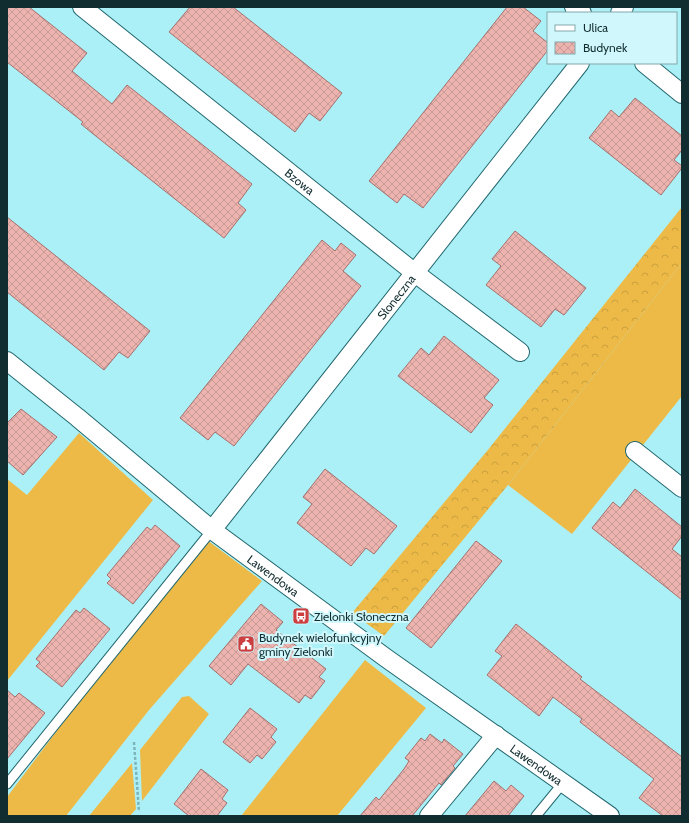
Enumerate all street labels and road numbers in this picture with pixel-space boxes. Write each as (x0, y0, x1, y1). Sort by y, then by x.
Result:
street label: Bzowa (282, 165, 318, 198)
street label: Słoneczna (374, 271, 418, 322)
street label: Lawendowa (245, 551, 303, 599)
street label: Lawendowa (507, 741, 566, 788)

